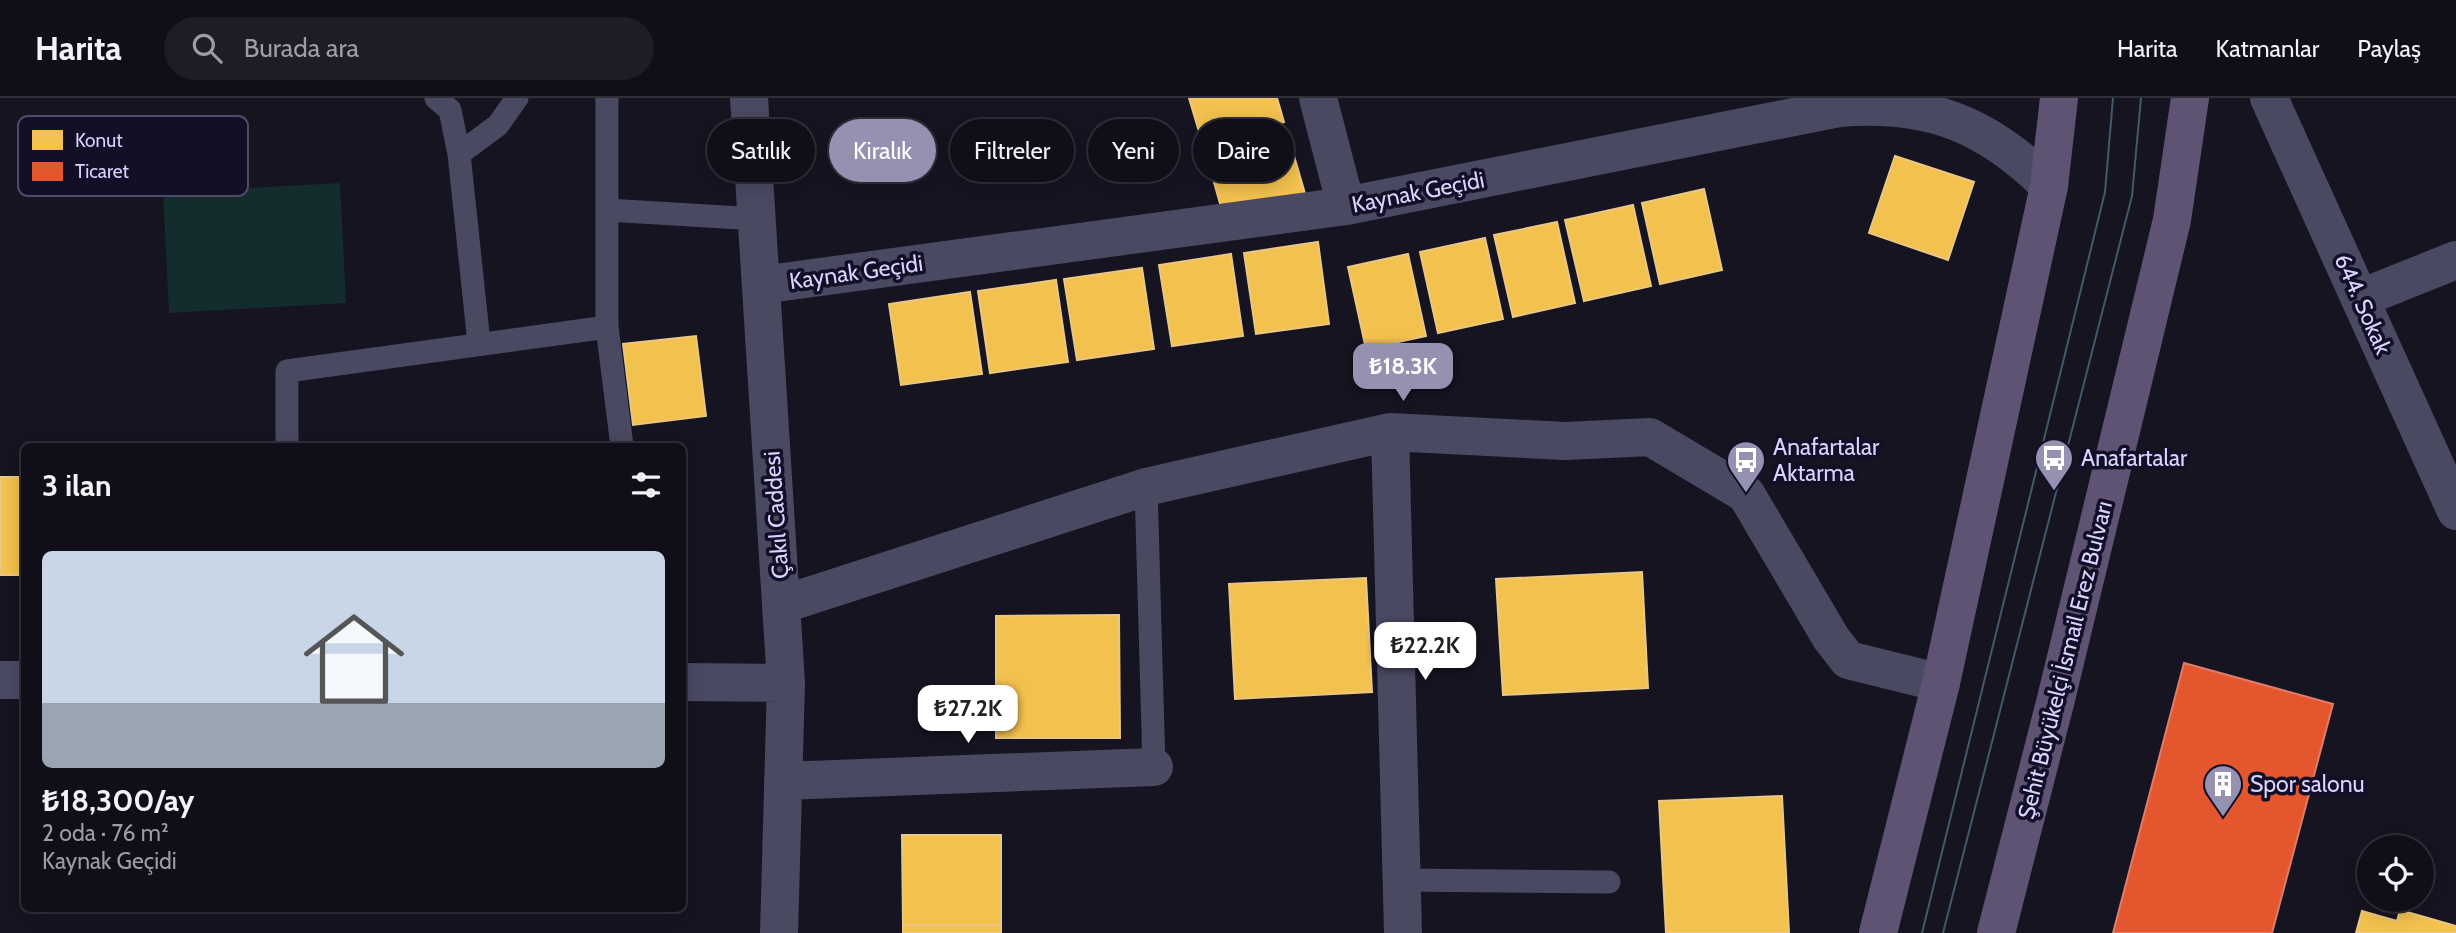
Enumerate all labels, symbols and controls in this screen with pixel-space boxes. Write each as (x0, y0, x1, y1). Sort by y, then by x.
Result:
search box (164, 17, 654, 80)
text: Harita (35, 28, 122, 68)
icon: search (188, 29, 226, 67)
text: Burada ara (244, 32, 359, 64)
text: Harita (2117, 34, 2178, 63)
text: Katmanlar (2216, 34, 2319, 63)
text: Paylaş (2357, 34, 2421, 63)
legend (18, 116, 248, 196)
chip: Satılık (707, 119, 815, 182)
chip: Kiralık (829, 119, 936, 182)
chip: Filtreler (950, 119, 1074, 182)
chip: Yeni (1088, 119, 1179, 182)
chip: Daire (1193, 119, 1294, 182)
text: Konut (75, 129, 123, 152)
text: Ticaret (75, 160, 129, 183)
street label: Kaynak Geçidi (1349, 165, 1487, 219)
street label: Kaynak Geçidi (787, 249, 925, 295)
street label: 644. Sokak (2328, 249, 2398, 359)
pin: ₺18.3K (1346, 344, 1460, 403)
text: ₺18.3K (1369, 352, 1437, 380)
place label: Anafartalar Aktarma (1773, 433, 1880, 487)
bus stop icon: Anafartalar (2033, 437, 2075, 492)
bus stop icon: Anafartalar Aktarma (1725, 439, 1767, 494)
place label: Anafartalar (2081, 444, 2188, 472)
street label: Çakıl Caddesi (758, 450, 794, 580)
icon: filters (627, 466, 665, 504)
text: 3 ilan (42, 467, 112, 504)
street label: Şehit Büyükelçi İsmail Erez Bulvarı (2012, 498, 2118, 822)
icon: home (291, 596, 417, 722)
pin: ₺22.2K (1368, 622, 1482, 682)
text: ₺22.2K (1390, 631, 1460, 659)
pin: ₺27.2K (911, 686, 1025, 745)
text: ₺27.2K (934, 694, 1002, 722)
building icon: Spor salonu (2202, 763, 2244, 818)
place label: Spor salonu (2250, 770, 2365, 798)
text: ₺18,300/ay (42, 782, 194, 819)
text: 2 oda · 76 m² (42, 819, 169, 847)
map controls (2357, 835, 2434, 912)
button: locate (2357, 835, 2434, 912)
text: Kaynak Geçidi (42, 847, 177, 875)

